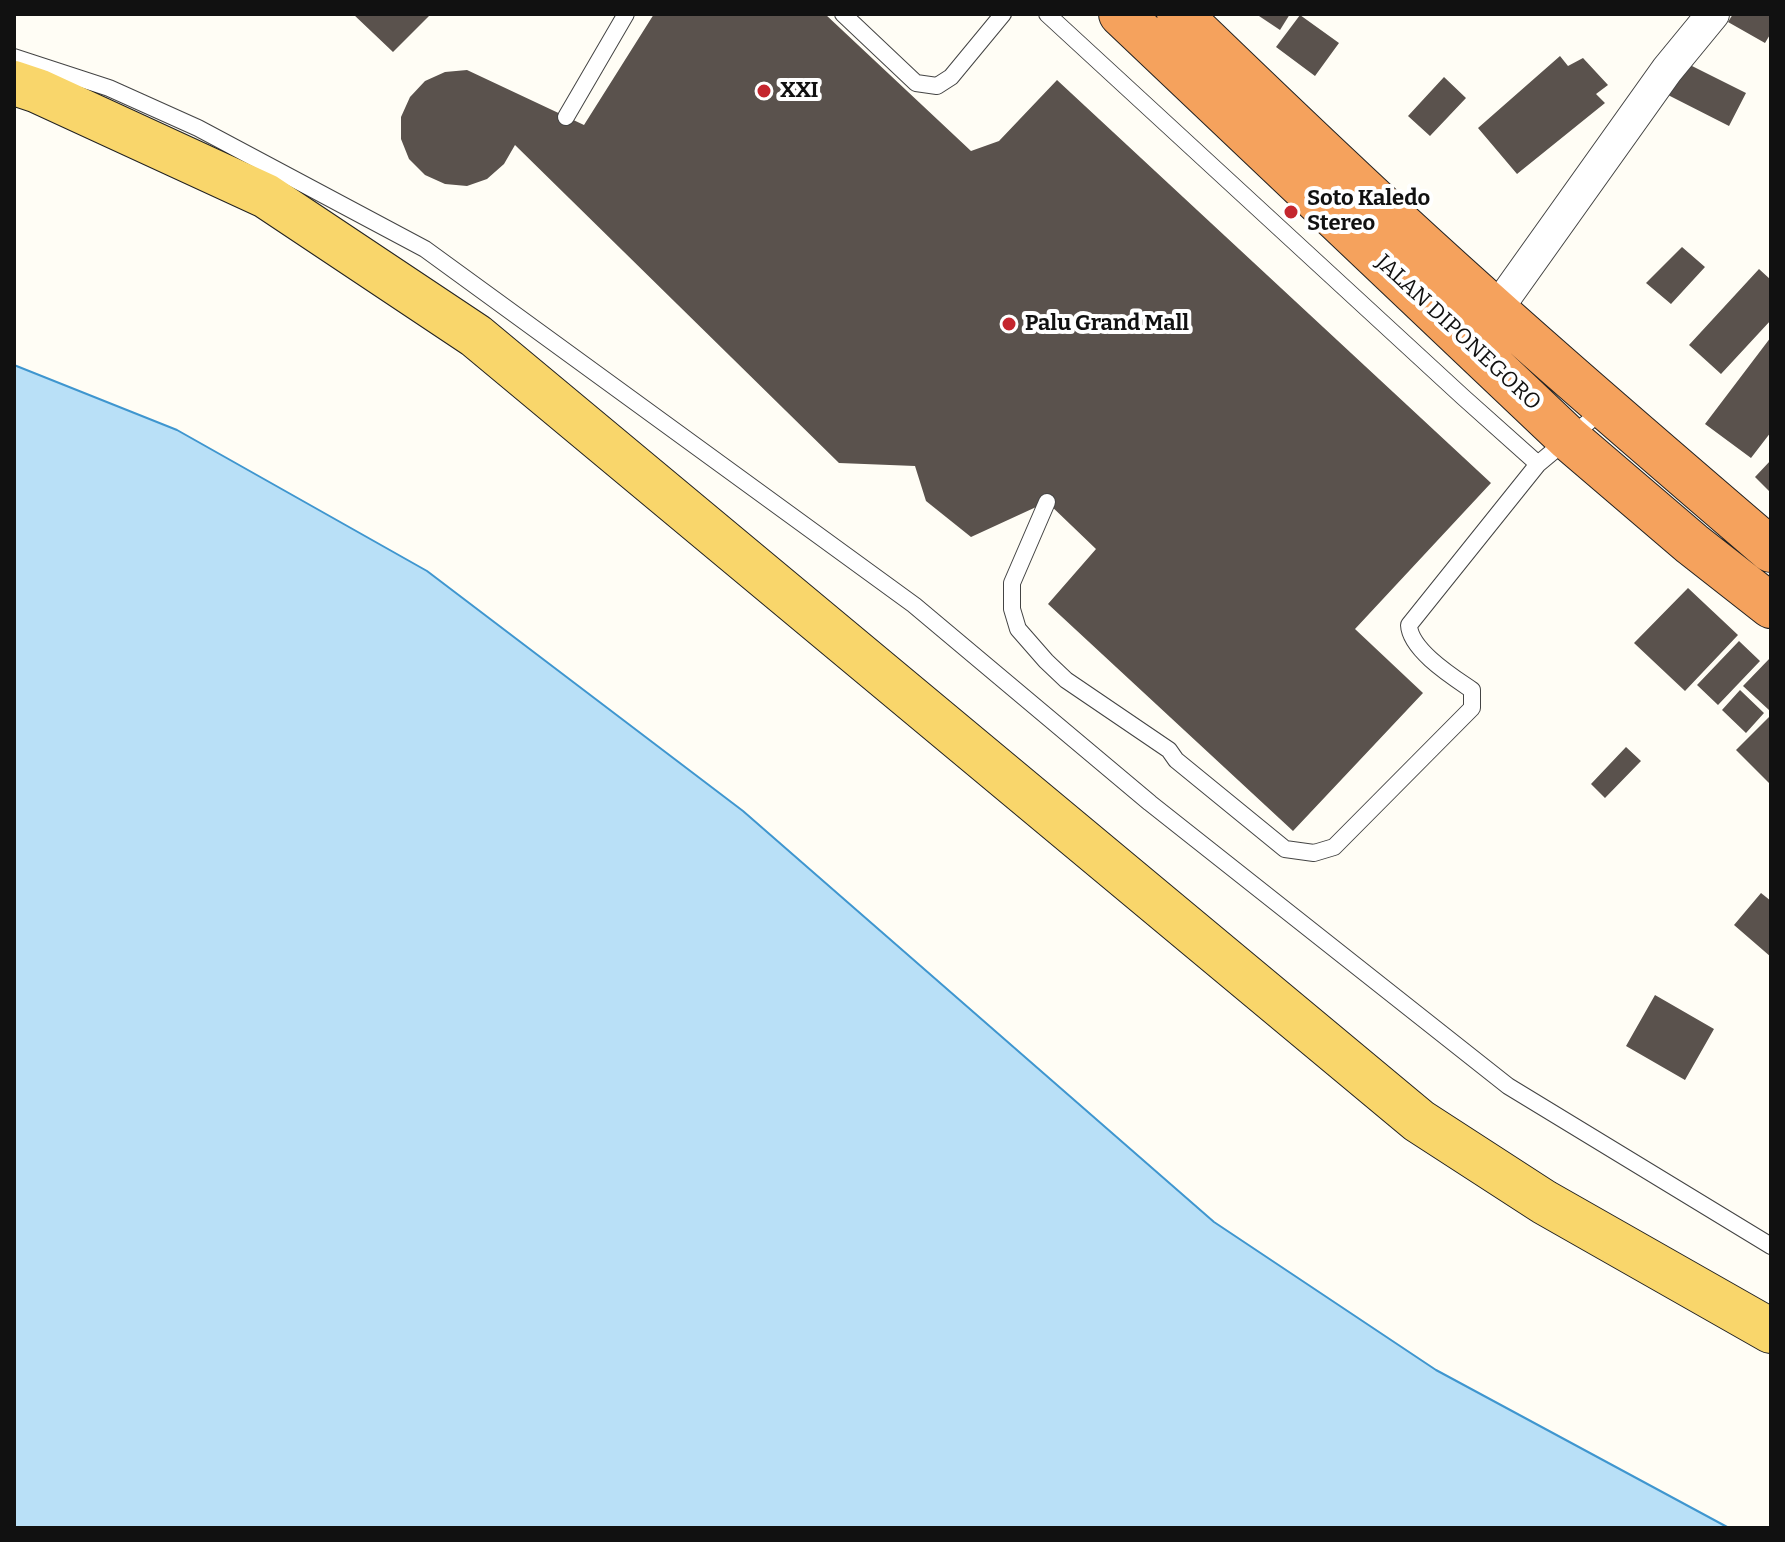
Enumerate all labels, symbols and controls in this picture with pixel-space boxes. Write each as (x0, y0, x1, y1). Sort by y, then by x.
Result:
place label: XXI (780, 78, 818, 104)
marker: XXI (755, 82, 773, 100)
place label: Soto Kaledo Stereo (1307, 186, 1430, 238)
marker: Soto Kaledo Stereo (1282, 203, 1300, 221)
street label: JALAN DIPONEGORO (1370, 250, 1546, 416)
place label: Palu Grand Mall (1025, 311, 1189, 337)
marker: Palu Grand Mall (1000, 315, 1018, 333)

